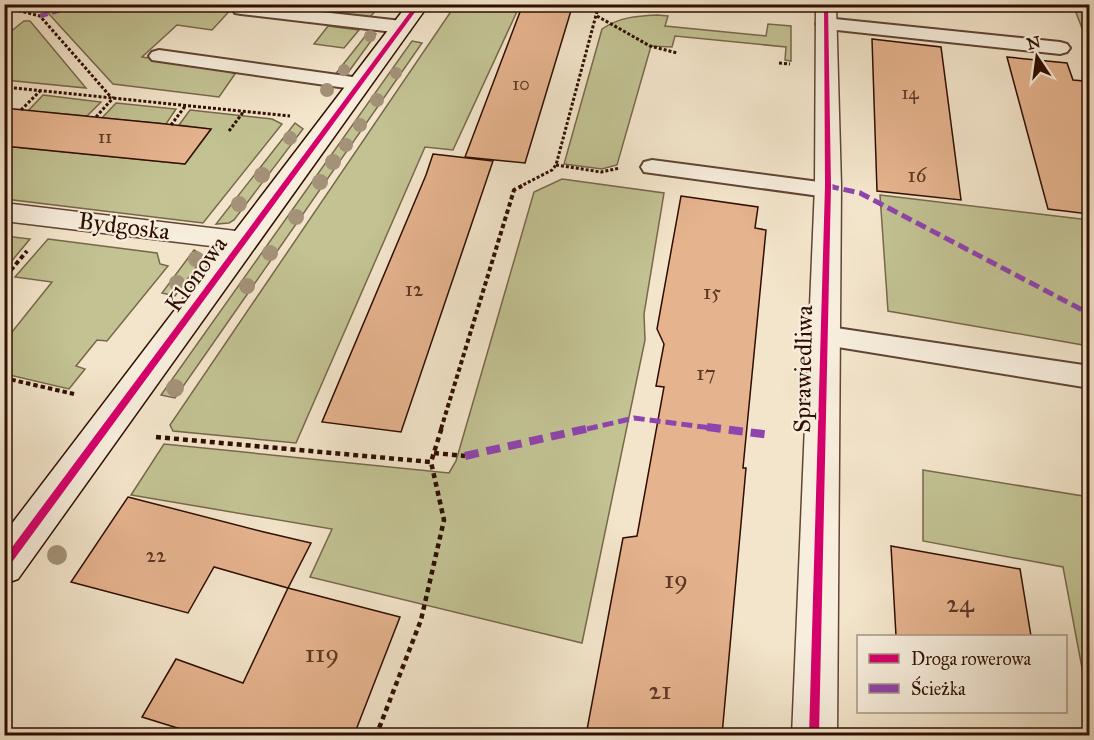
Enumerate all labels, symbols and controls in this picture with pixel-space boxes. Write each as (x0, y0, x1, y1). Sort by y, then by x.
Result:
north arrow (1007, 27, 1067, 87)
text: N (1025, 32, 1043, 54)
house number: 10 (512, 73, 530, 95)
house number: 14 (901, 82, 920, 104)
house number: 11 (98, 126, 112, 148)
house number: 16 (907, 162, 928, 188)
street label: Bydgoska (76, 205, 172, 247)
street label: Klonowa (158, 229, 234, 318)
house number: 12 (405, 276, 424, 302)
house number: 15 (703, 279, 721, 305)
street label: Sprawiedliwa (787, 304, 819, 433)
house number: 17 (696, 360, 716, 386)
house number: 22 (146, 542, 167, 568)
house number: 19 (664, 563, 688, 595)
house number: 24 (946, 587, 974, 619)
legend (857, 635, 1067, 713)
house number: 119 (305, 637, 339, 669)
text: Droga rowerowa (911, 648, 1031, 671)
house number: 21 (648, 674, 672, 706)
text: Ścieżka (911, 676, 966, 700)

